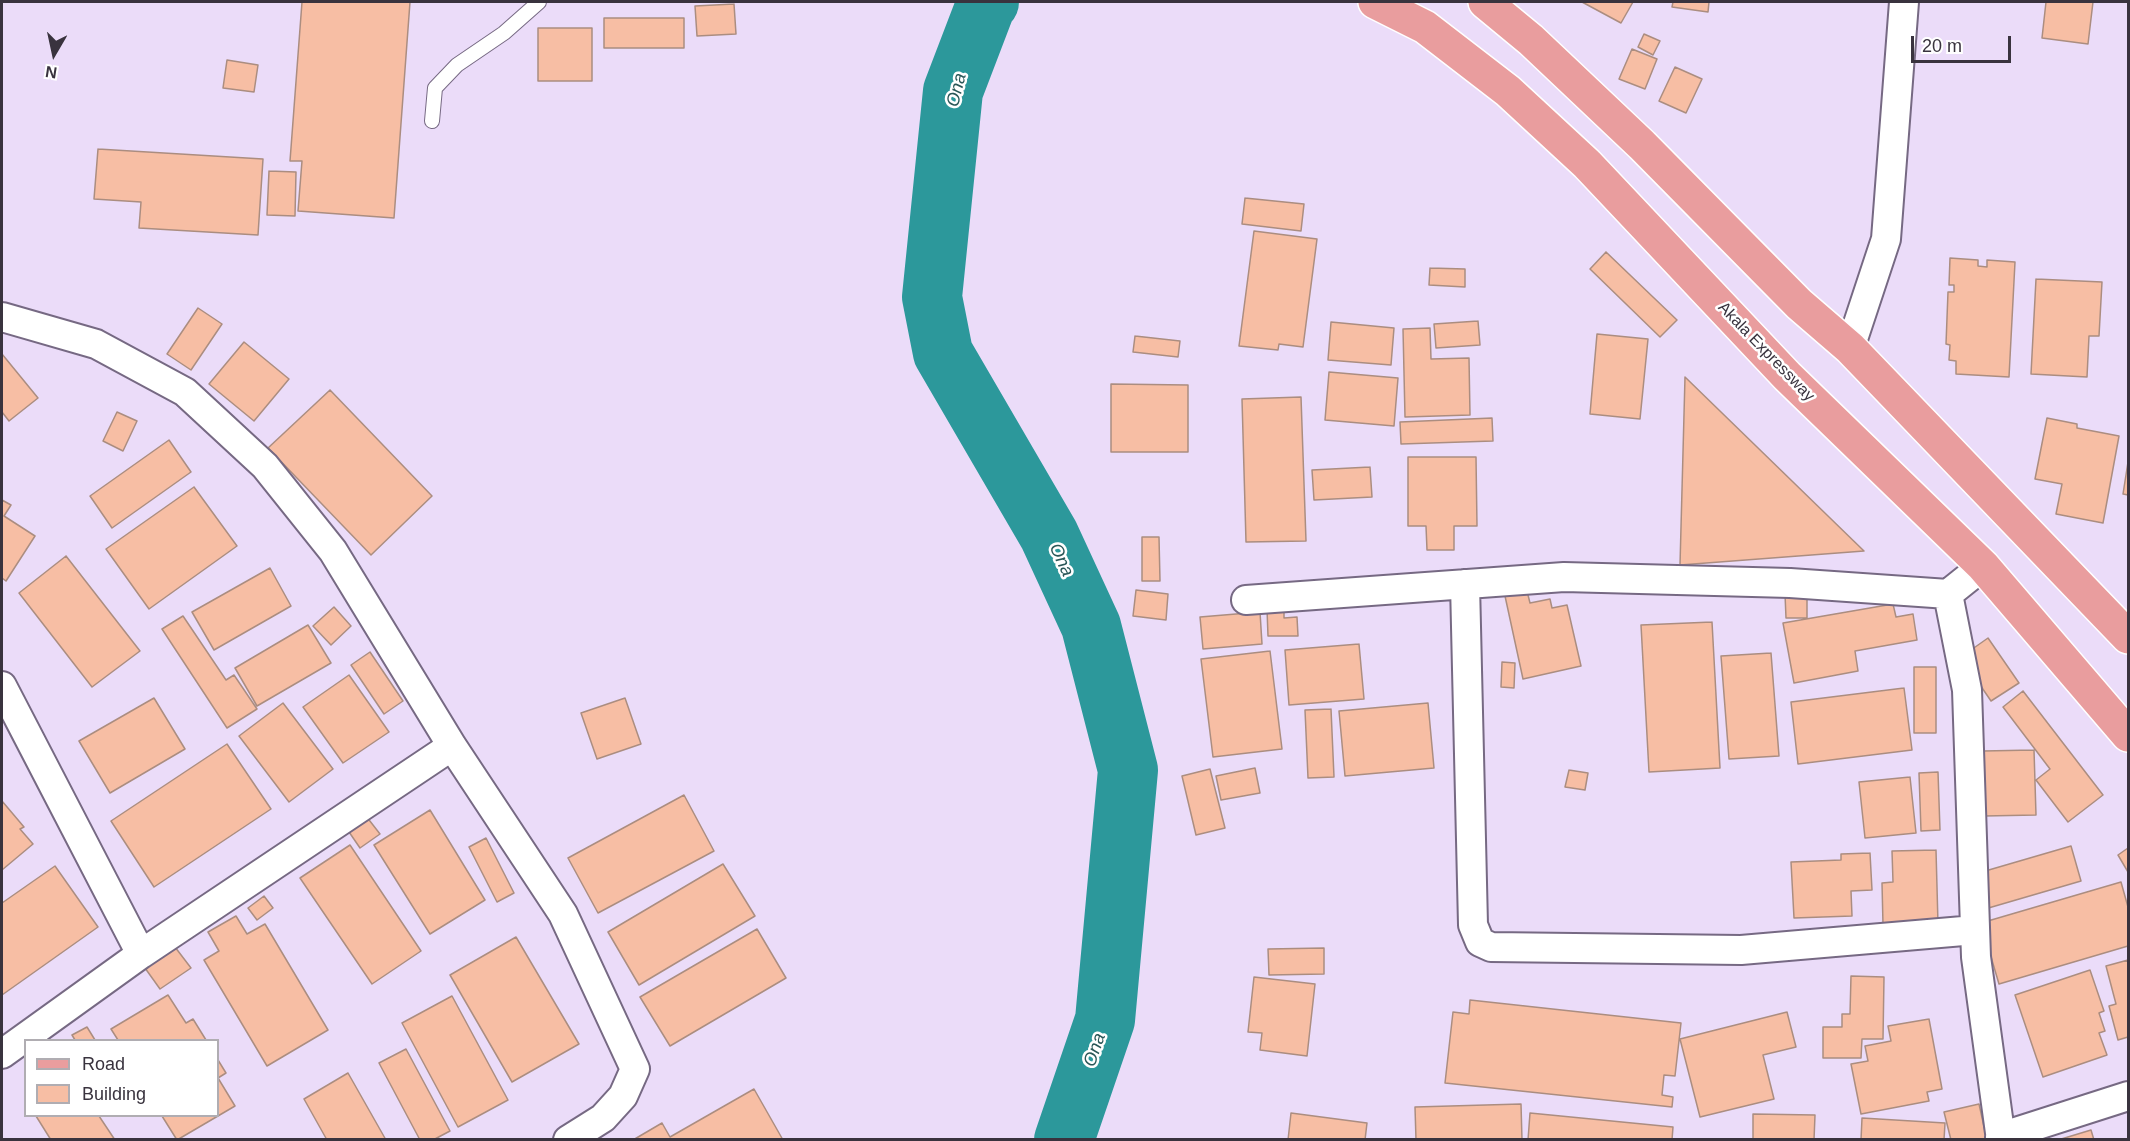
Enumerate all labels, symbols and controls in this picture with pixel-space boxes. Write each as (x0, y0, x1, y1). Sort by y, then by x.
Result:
north arrow (24, 24, 84, 84)
scale bar (1914, 24, 2014, 62)
text: 20 m (1922, 36, 1962, 56)
text: N (44, 63, 58, 82)
water label: Ona (942, 71, 972, 109)
street label: Akala Expressway (1714, 298, 1818, 406)
water label: Ona (1044, 540, 1078, 580)
water label: Ona (1079, 1030, 1111, 1070)
legend (24, 1039, 219, 1117)
text: Road (82, 1054, 125, 1074)
text: Building (82, 1084, 146, 1104)

